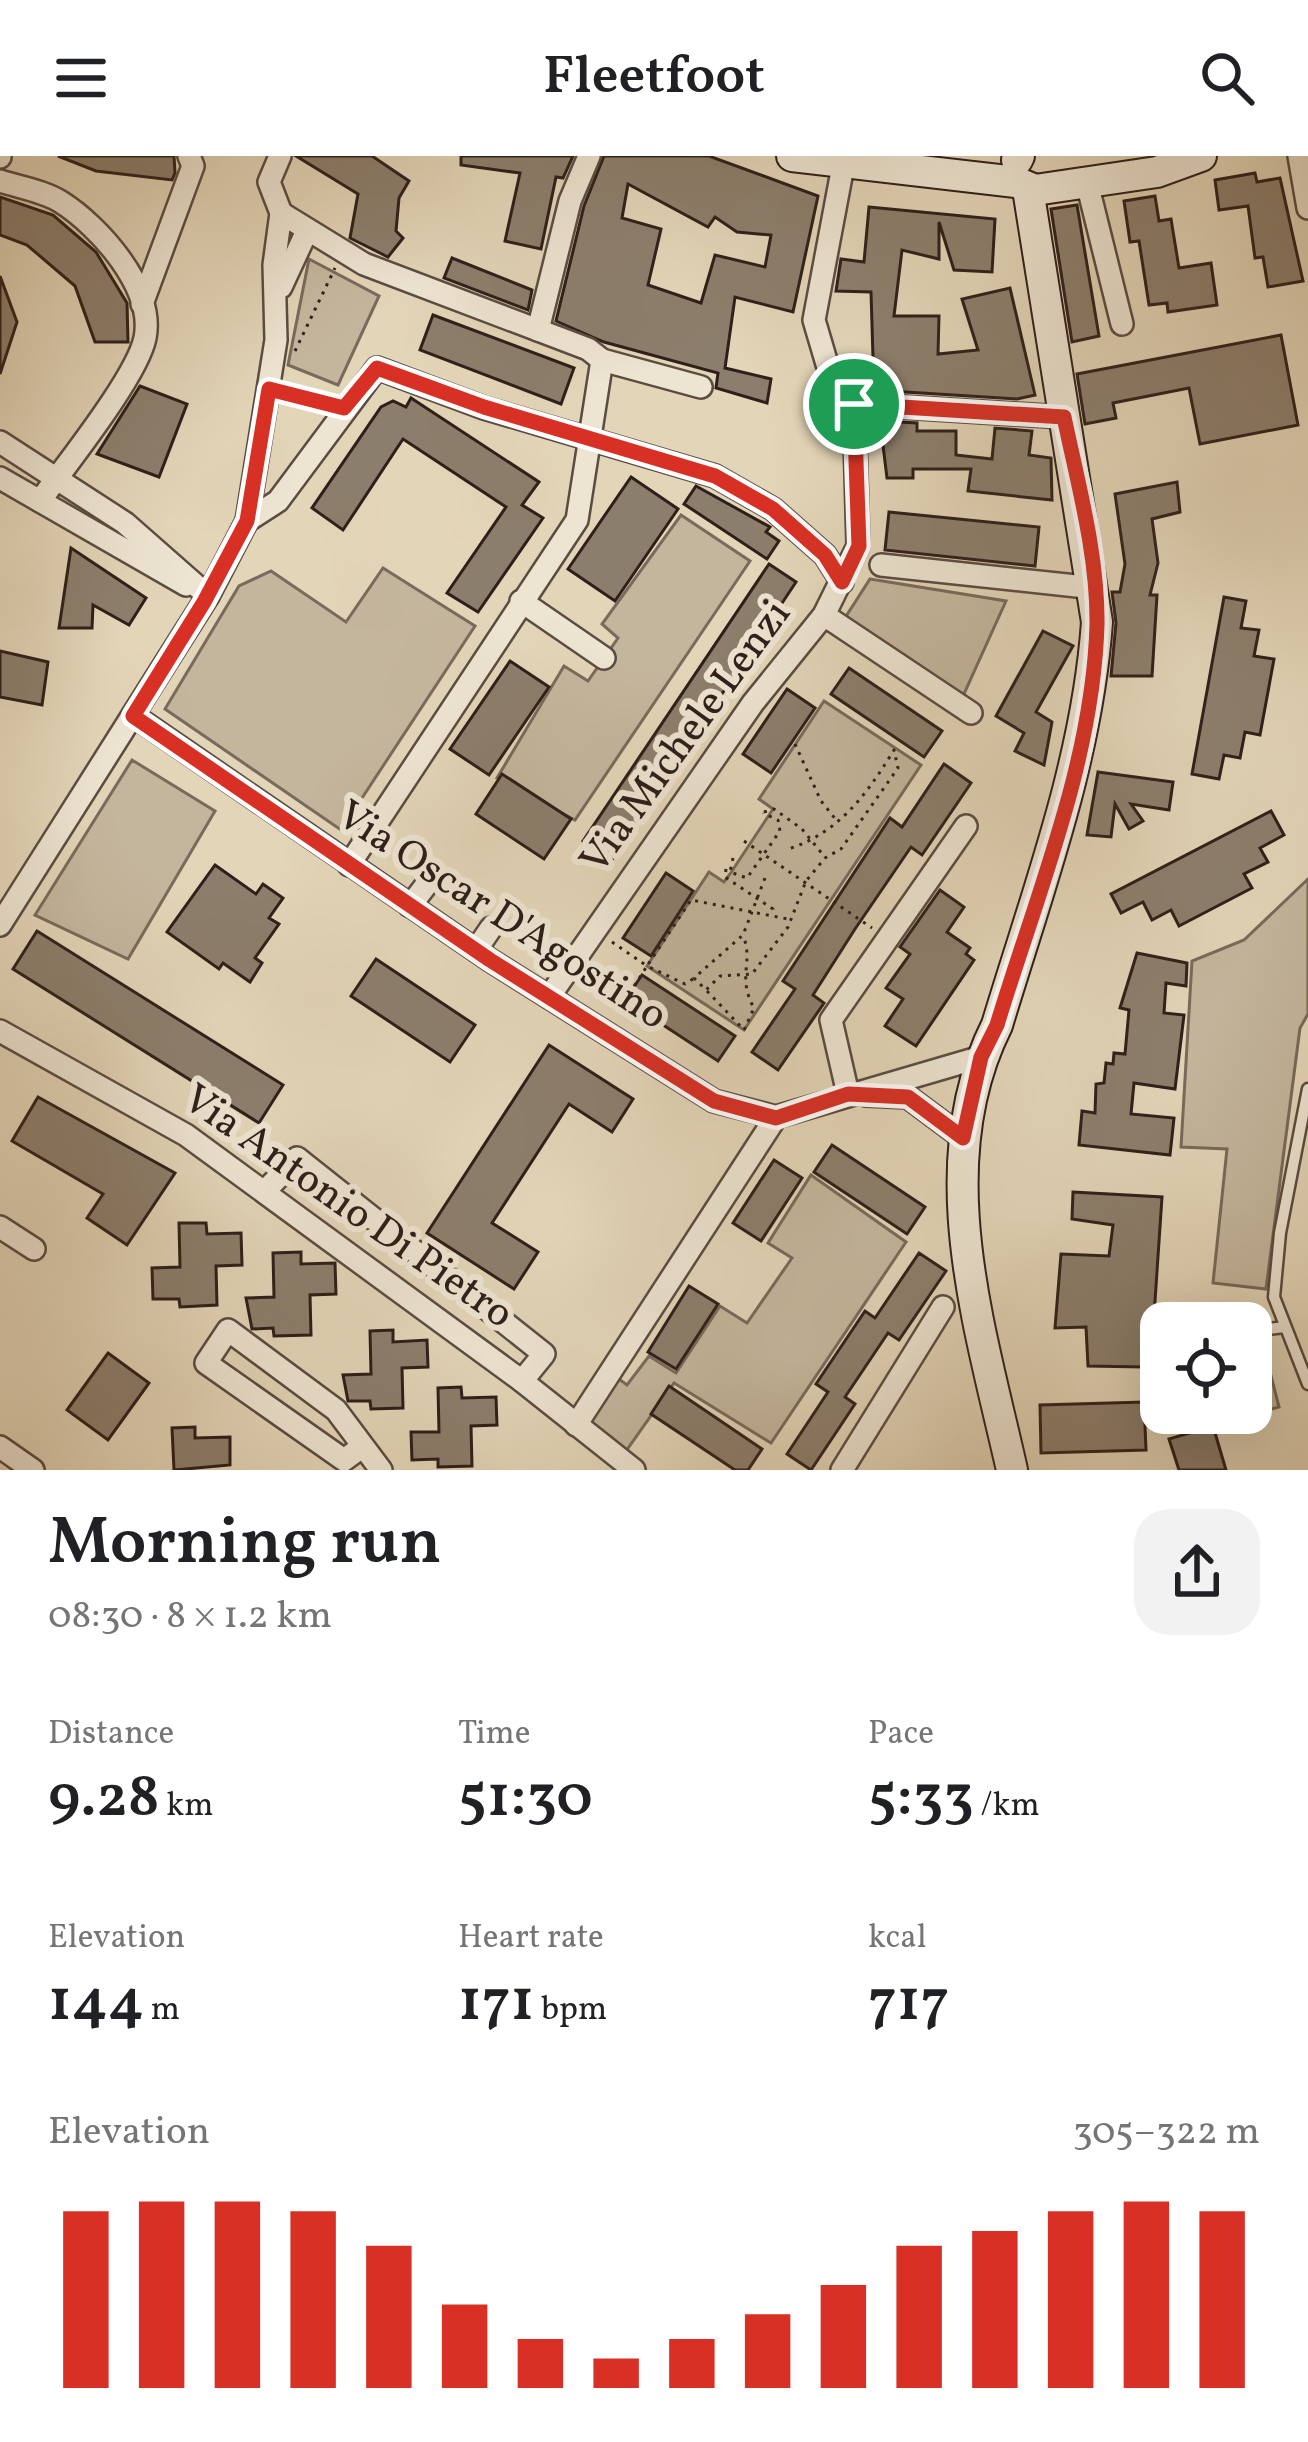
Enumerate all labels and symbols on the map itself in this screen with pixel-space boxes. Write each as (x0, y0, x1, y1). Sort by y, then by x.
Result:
pin (803, 353, 905, 455)
street label: Via Michele Lenzi (567, 589, 807, 887)
street label: Via Oscar D'Agostino (324, 788, 678, 1046)
street label: Via Antonio Di Pietro (170, 1071, 524, 1345)

